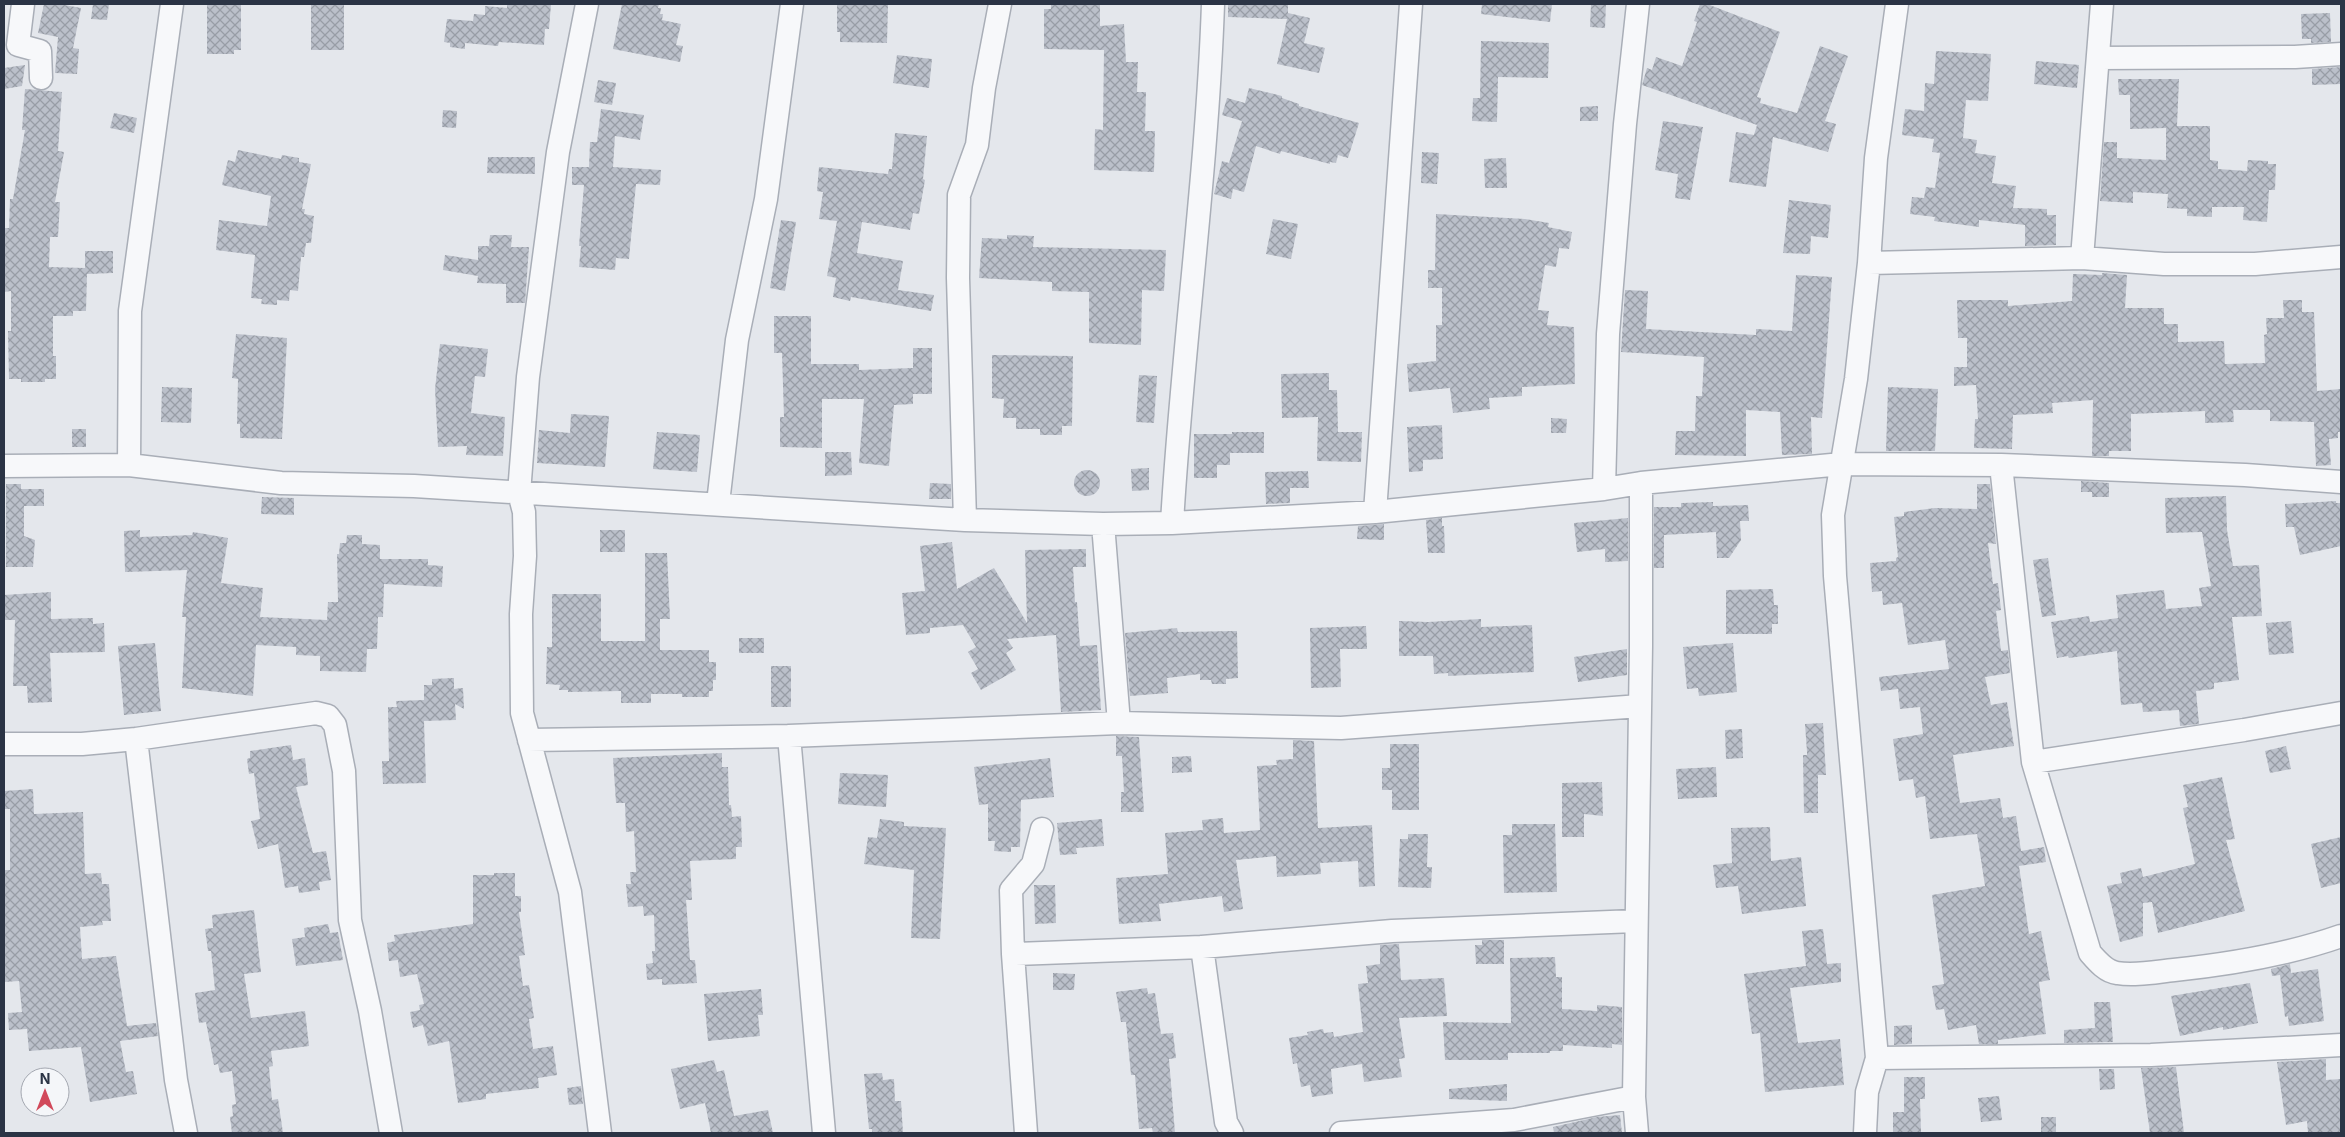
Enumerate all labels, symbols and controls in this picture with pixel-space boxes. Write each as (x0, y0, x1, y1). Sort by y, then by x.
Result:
north arrow (20, 1067, 70, 1117)
text: N (40, 1070, 50, 1087)

